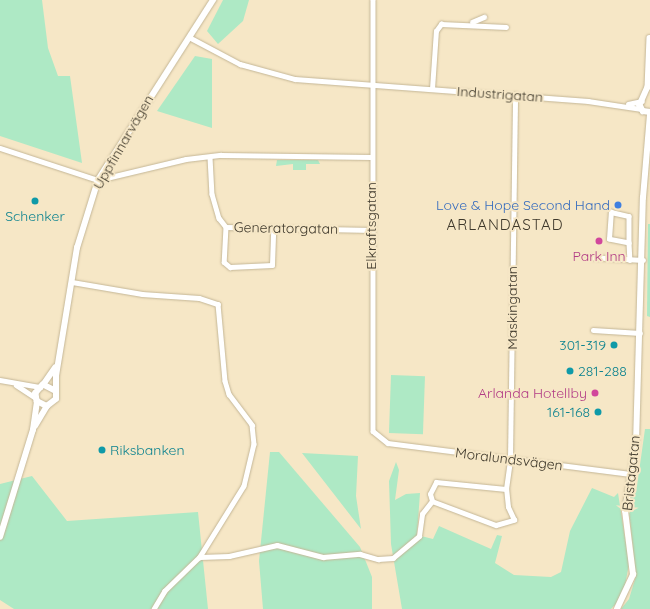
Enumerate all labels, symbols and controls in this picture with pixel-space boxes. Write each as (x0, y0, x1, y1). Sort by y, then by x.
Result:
street label: Industrigatan (456, 83, 544, 105)
street label: Uppfinnarvägen (89, 92, 157, 192)
street label: Elkraftsgatan (363, 182, 379, 270)
marker: Schenker (30, 196, 40, 206)
place label: Love & Hope Second Hand (436, 197, 610, 213)
marker: Love & Hope Second Hand (613, 200, 623, 210)
place label: Schenker (5, 208, 65, 224)
district label: ARLANDASTAD (446, 216, 564, 234)
street label: Generatorgatan (234, 219, 338, 237)
marker: Park Inn (594, 236, 604, 246)
place label: Park Inn (572, 248, 626, 264)
street label: Maskingatan (504, 266, 520, 350)
place label: 301-319 (559, 337, 606, 353)
marker: 301-319 (609, 340, 619, 350)
place label: 281-288 (578, 363, 627, 379)
marker: 281-288 (565, 366, 575, 376)
place label: Arlanda Hotellby (478, 385, 587, 401)
marker: Arlanda Hotellby (590, 388, 600, 398)
place label: 161-168 (547, 404, 590, 420)
marker: 161-168 (593, 407, 603, 417)
street label: Bristagatan (619, 434, 643, 512)
place label: Riksbanken (110, 442, 185, 458)
street label: Moralundsvägen (454, 444, 564, 474)
marker: Riksbanken (97, 445, 107, 455)

